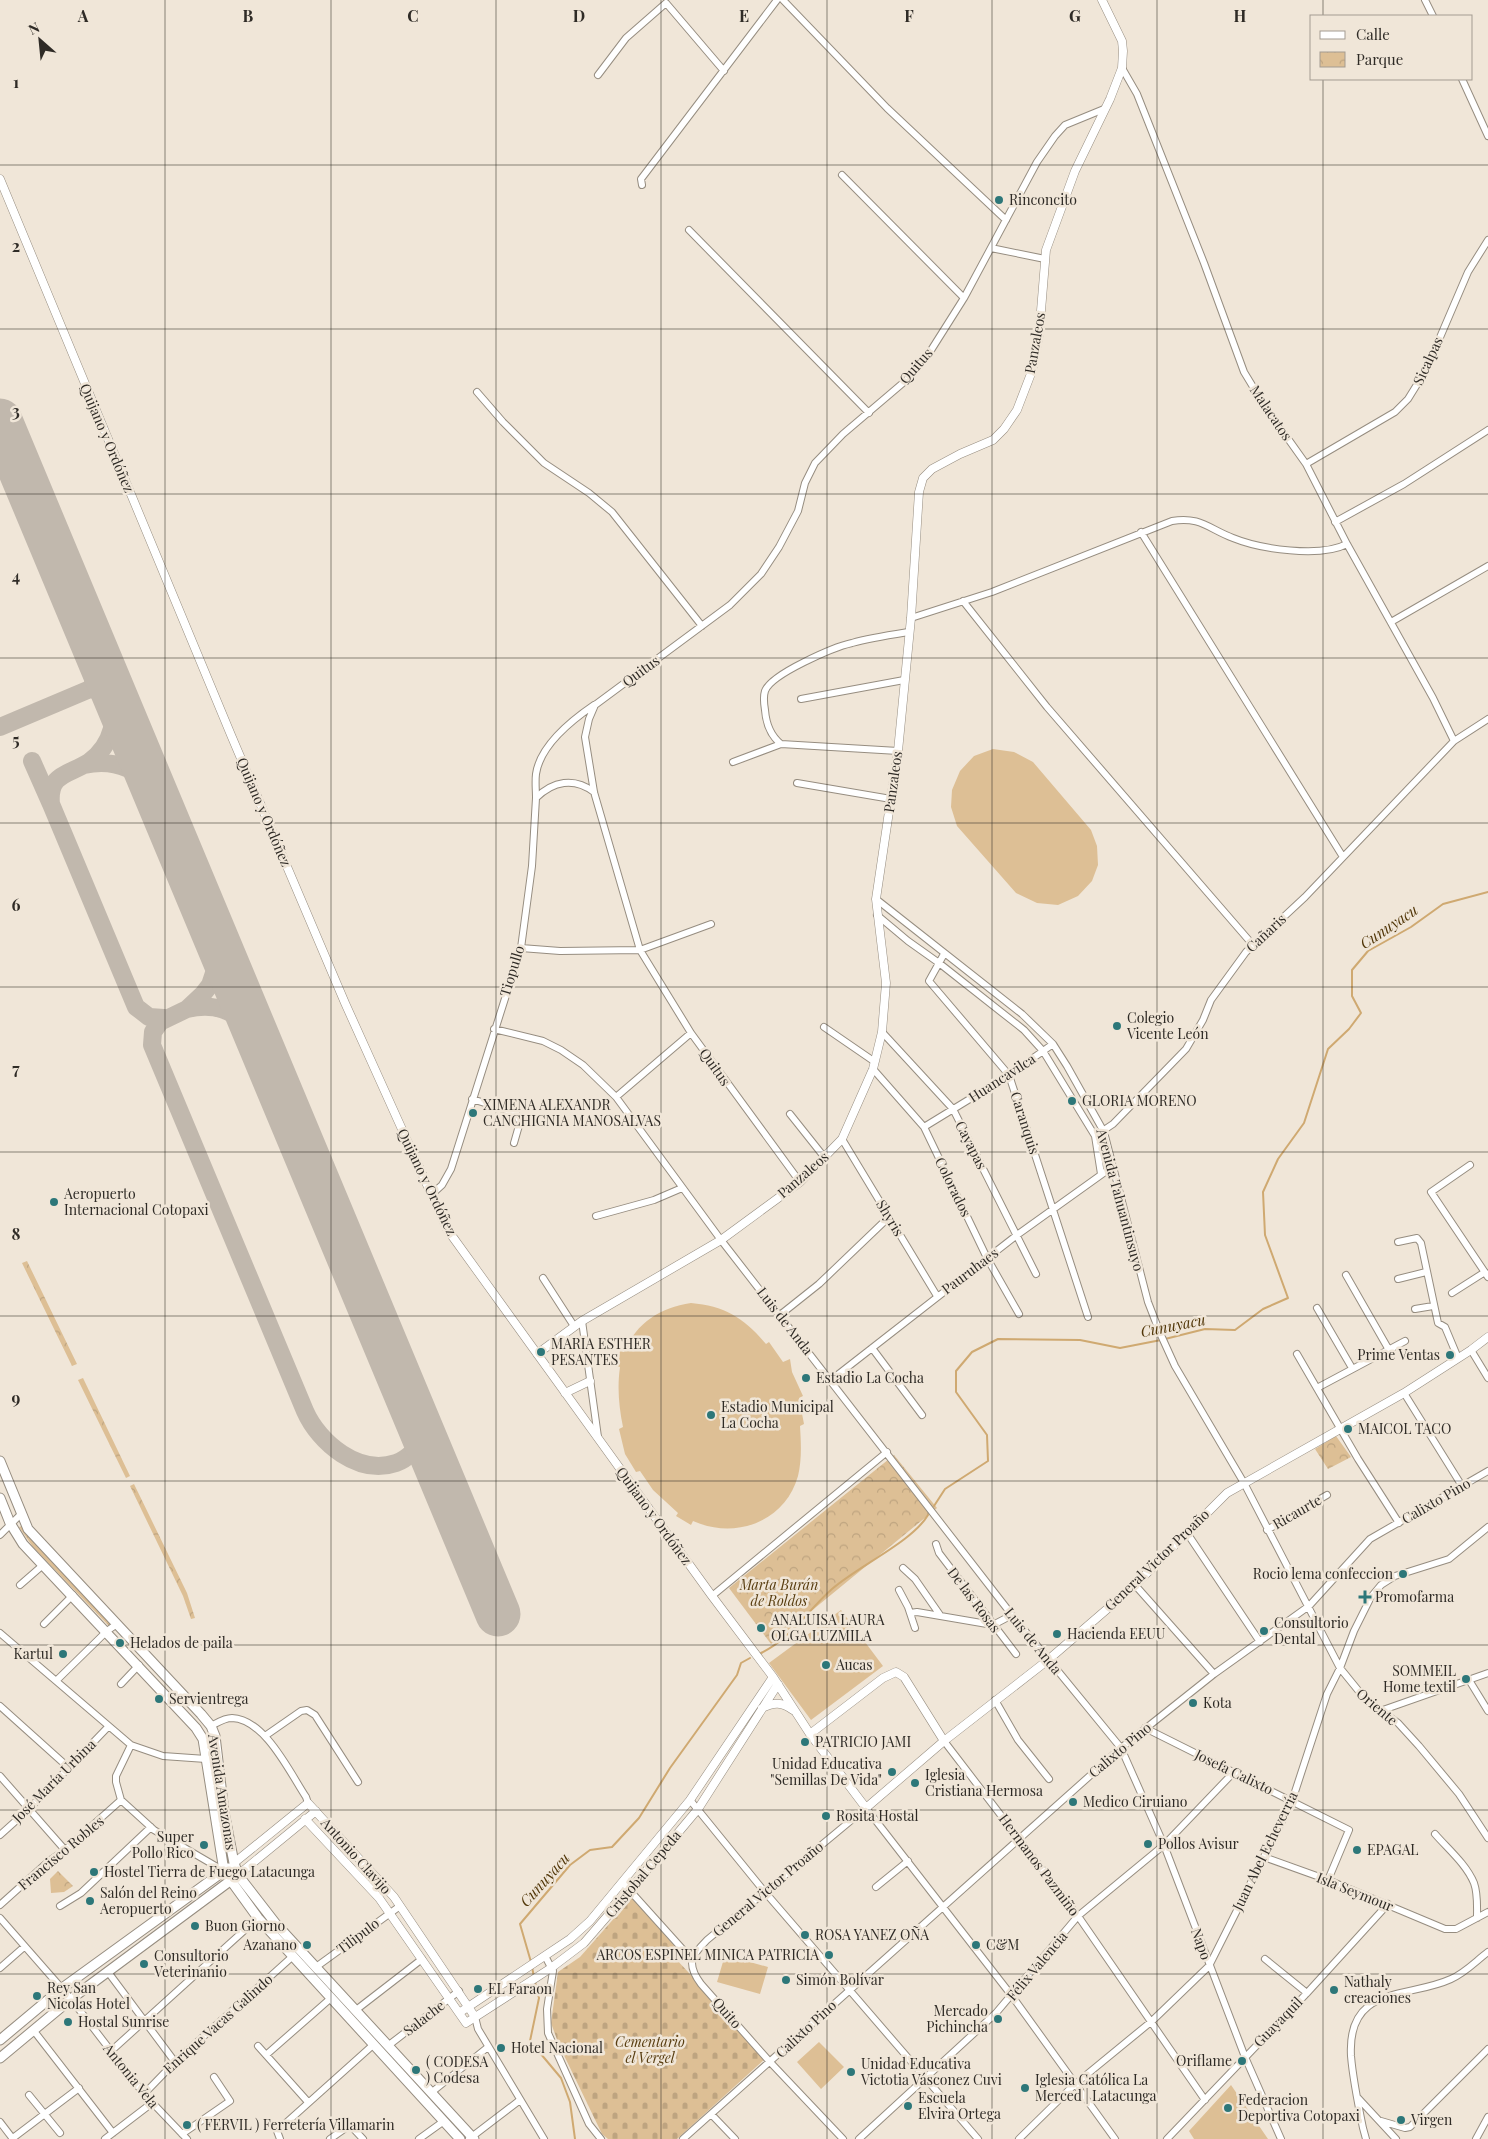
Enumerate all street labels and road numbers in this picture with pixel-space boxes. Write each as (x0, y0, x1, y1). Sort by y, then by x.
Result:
street label: Panzaleos (1020, 311, 1049, 375)
street label: Sicalpas (1408, 334, 1447, 388)
street label: Quitus (895, 344, 937, 388)
street label: Quijano y Ordóñez (76, 380, 139, 496)
street label: Malacatos (1246, 381, 1297, 444)
street label: Quitus (618, 651, 663, 691)
street label: Panzaleos (879, 750, 906, 814)
street label: Quijano y Ordóñez (233, 754, 296, 870)
street label: Cañaris (1241, 909, 1290, 956)
street label: Tiopullo (495, 943, 528, 999)
street label: Quitus (696, 1044, 735, 1089)
street label: Huancavilca (965, 1049, 1039, 1106)
street label: Caranquis (1006, 1089, 1044, 1156)
street label: Cayapas (951, 1117, 992, 1172)
street label: Quijano y Ordóñez (393, 1125, 462, 1239)
street label: Avenida Tahuantinsuyo (1092, 1126, 1149, 1274)
street label: Panzaleos (773, 1147, 832, 1202)
street label: Colorados (931, 1154, 976, 1220)
street label: Shyris (872, 1196, 909, 1239)
street label: Pauruhaes (938, 1243, 1002, 1298)
street label: Luis de Anda (753, 1283, 818, 1358)
street label: Quijano y Ordóñez (612, 1463, 697, 1569)
street label: Calixto Pino (1398, 1473, 1474, 1528)
street label: Ricaurte (1269, 1490, 1325, 1533)
street label: General Victor Proaño (1100, 1504, 1213, 1615)
street label: De las Rosas (944, 1563, 1005, 1636)
street label: Luis de Anda (1001, 1603, 1066, 1678)
street label: Oriente (1353, 1684, 1402, 1729)
street label: Calixto Pino (1084, 1718, 1155, 1781)
street label: Avenida Amazonas (204, 1732, 241, 1851)
street label: José María Urbina (7, 1735, 100, 1827)
street label: Josefa Calixto (1191, 1744, 1277, 1799)
street label: Juan Abel Echeverría (1227, 1788, 1302, 1914)
street label: Hermanos Pazmiño (995, 1810, 1084, 1920)
street label: Francisco Robles (14, 1811, 108, 1894)
street label: Antonio Clavijo (316, 1813, 396, 1898)
street label: Cristobal Cepeda (601, 1826, 685, 1921)
street label: General Victor Proaño (708, 1837, 827, 1941)
street label: Isla Seymour (1314, 1868, 1397, 1916)
street label: Tilipulo (333, 1913, 383, 1958)
street label: Napo (1187, 1925, 1216, 1963)
street label: Félix Valencia (1002, 1927, 1071, 2004)
street label: Enrique Vacas Galindo (159, 1969, 277, 2078)
street label: Guayaquil (1249, 1992, 1306, 2051)
street label: Quito (709, 1993, 746, 2032)
street label: Salache (399, 1995, 448, 2040)
street label: Calixto Pino (771, 1995, 840, 2062)
street label: Antonia Vela (99, 2039, 163, 2112)

